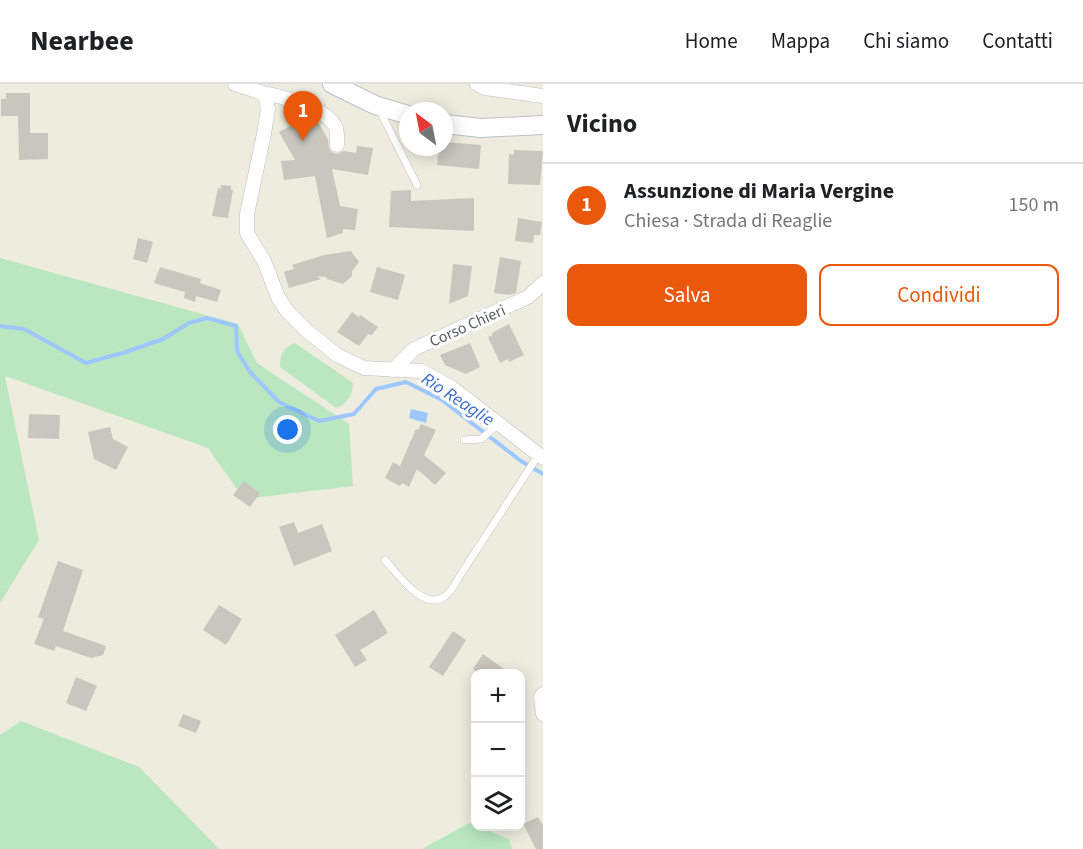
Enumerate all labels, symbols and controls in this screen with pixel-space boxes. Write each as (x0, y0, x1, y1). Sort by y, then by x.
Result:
text: Nearbee (30, 21, 134, 61)
text: Home (685, 26, 738, 56)
text: Mappa (771, 26, 830, 56)
text: Chi siamo (863, 26, 949, 56)
text: Contatti (982, 26, 1053, 56)
pin: 1 (284, 92, 322, 141)
north arrow (399, 102, 453, 156)
text: Vicino (567, 105, 637, 142)
text: Assunzione di Maria Vergine (624, 175, 894, 207)
text: 1 (581, 191, 592, 219)
text: 150 m (1009, 191, 1059, 219)
text: Chiesa · Strada di Reaglie (624, 207, 832, 235)
button: Salva (567, 264, 807, 326)
button: Condividi (819, 264, 1059, 326)
street label: Corso Chieri (426, 299, 509, 352)
water label: Rio Reaglie (416, 367, 499, 432)
your location (273, 415, 302, 444)
map controls (471, 669, 525, 831)
button: + (471, 669, 525, 723)
button: − (471, 723, 525, 777)
button: layers (471, 777, 525, 831)

